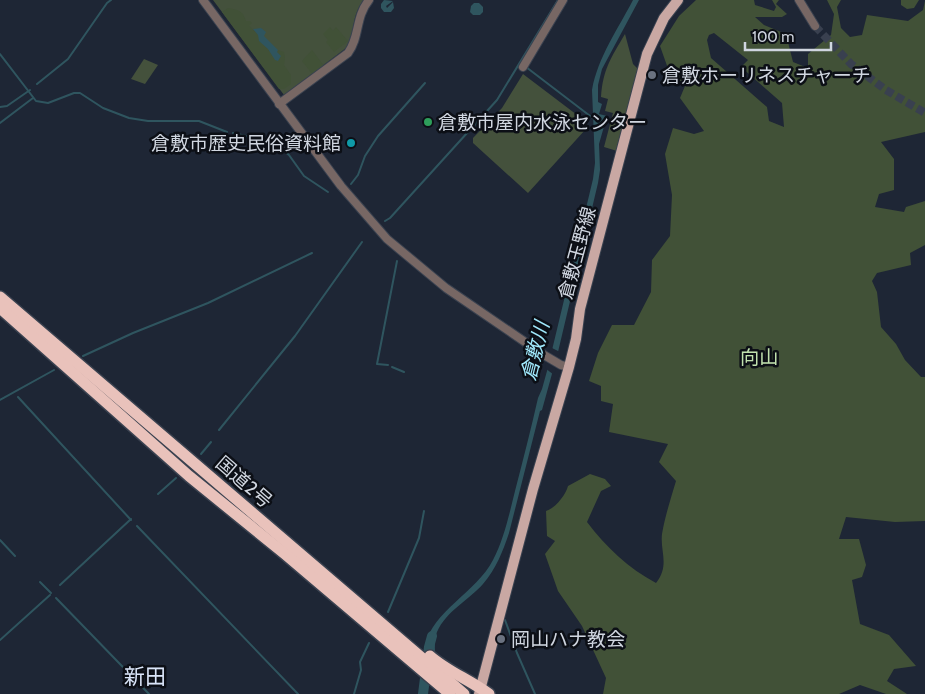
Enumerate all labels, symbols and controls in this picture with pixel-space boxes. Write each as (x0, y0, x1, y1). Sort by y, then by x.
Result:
scale bar (745, 20, 831, 52)
text: 100 m (752, 28, 794, 46)
place label: 倉敷ホーリネスチャーチ (662, 64, 871, 87)
marker: 倉敷ホーリネスチャーチ (646, 69, 658, 81)
place label: 倉敷市屋内水泳センター (438, 111, 647, 134)
marker: 倉敷市屋内水泳センター (422, 116, 434, 128)
place label: 倉敷市歴史民俗資料館 (151, 132, 341, 155)
marker: 倉敷市歴史民俗資料館 (345, 137, 357, 149)
street label: 倉敷玉野線 (554, 204, 600, 302)
water label: 倉敷川 (516, 317, 554, 383)
park label: 向山 (740, 346, 778, 369)
street label: 国道2号 (211, 451, 277, 513)
place label: 岡山ハナ教会 (511, 628, 625, 651)
marker: 岡山ハナ教会 (495, 633, 507, 645)
district label: 新田 (124, 664, 166, 689)

